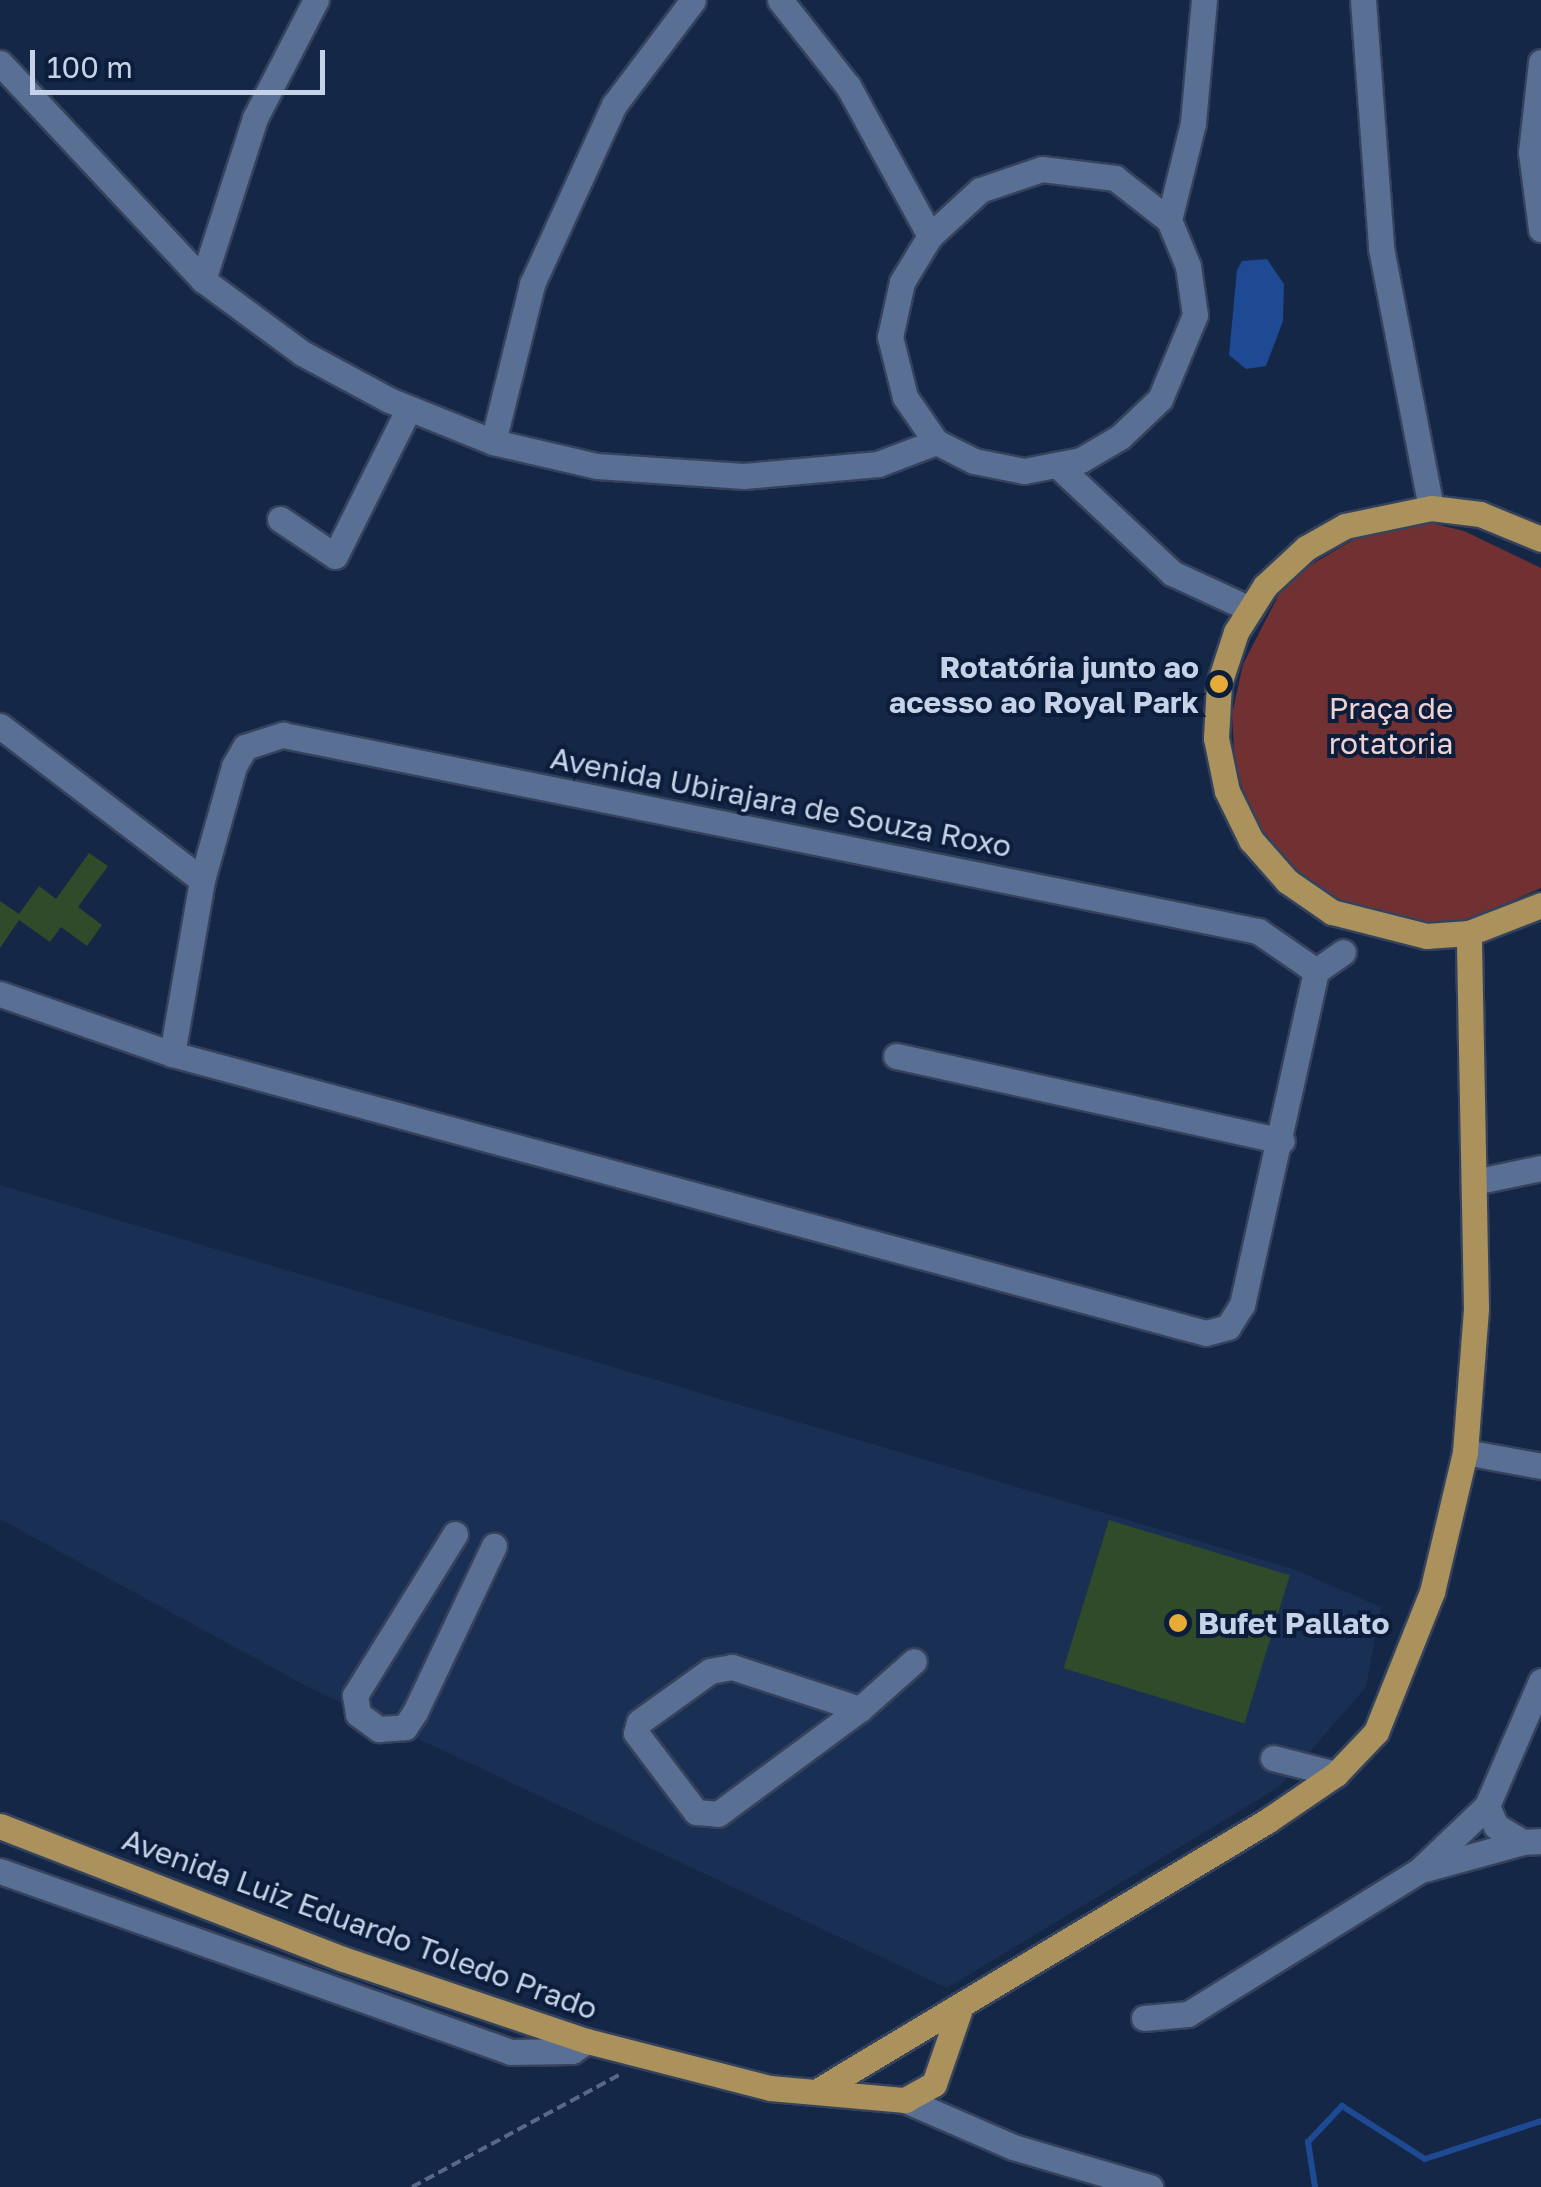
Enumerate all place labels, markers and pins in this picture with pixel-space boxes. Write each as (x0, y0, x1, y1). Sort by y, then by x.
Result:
place label: Rotatória junto ao acesso ao Royal Park (889, 649, 1199, 720)
marker: Rotatória junto ao acesso ao Royal Park (1208, 673, 1230, 695)
place label: Bufet Pallato (1198, 1605, 1389, 1641)
marker: Bufet Pallato (1167, 1612, 1189, 1634)

